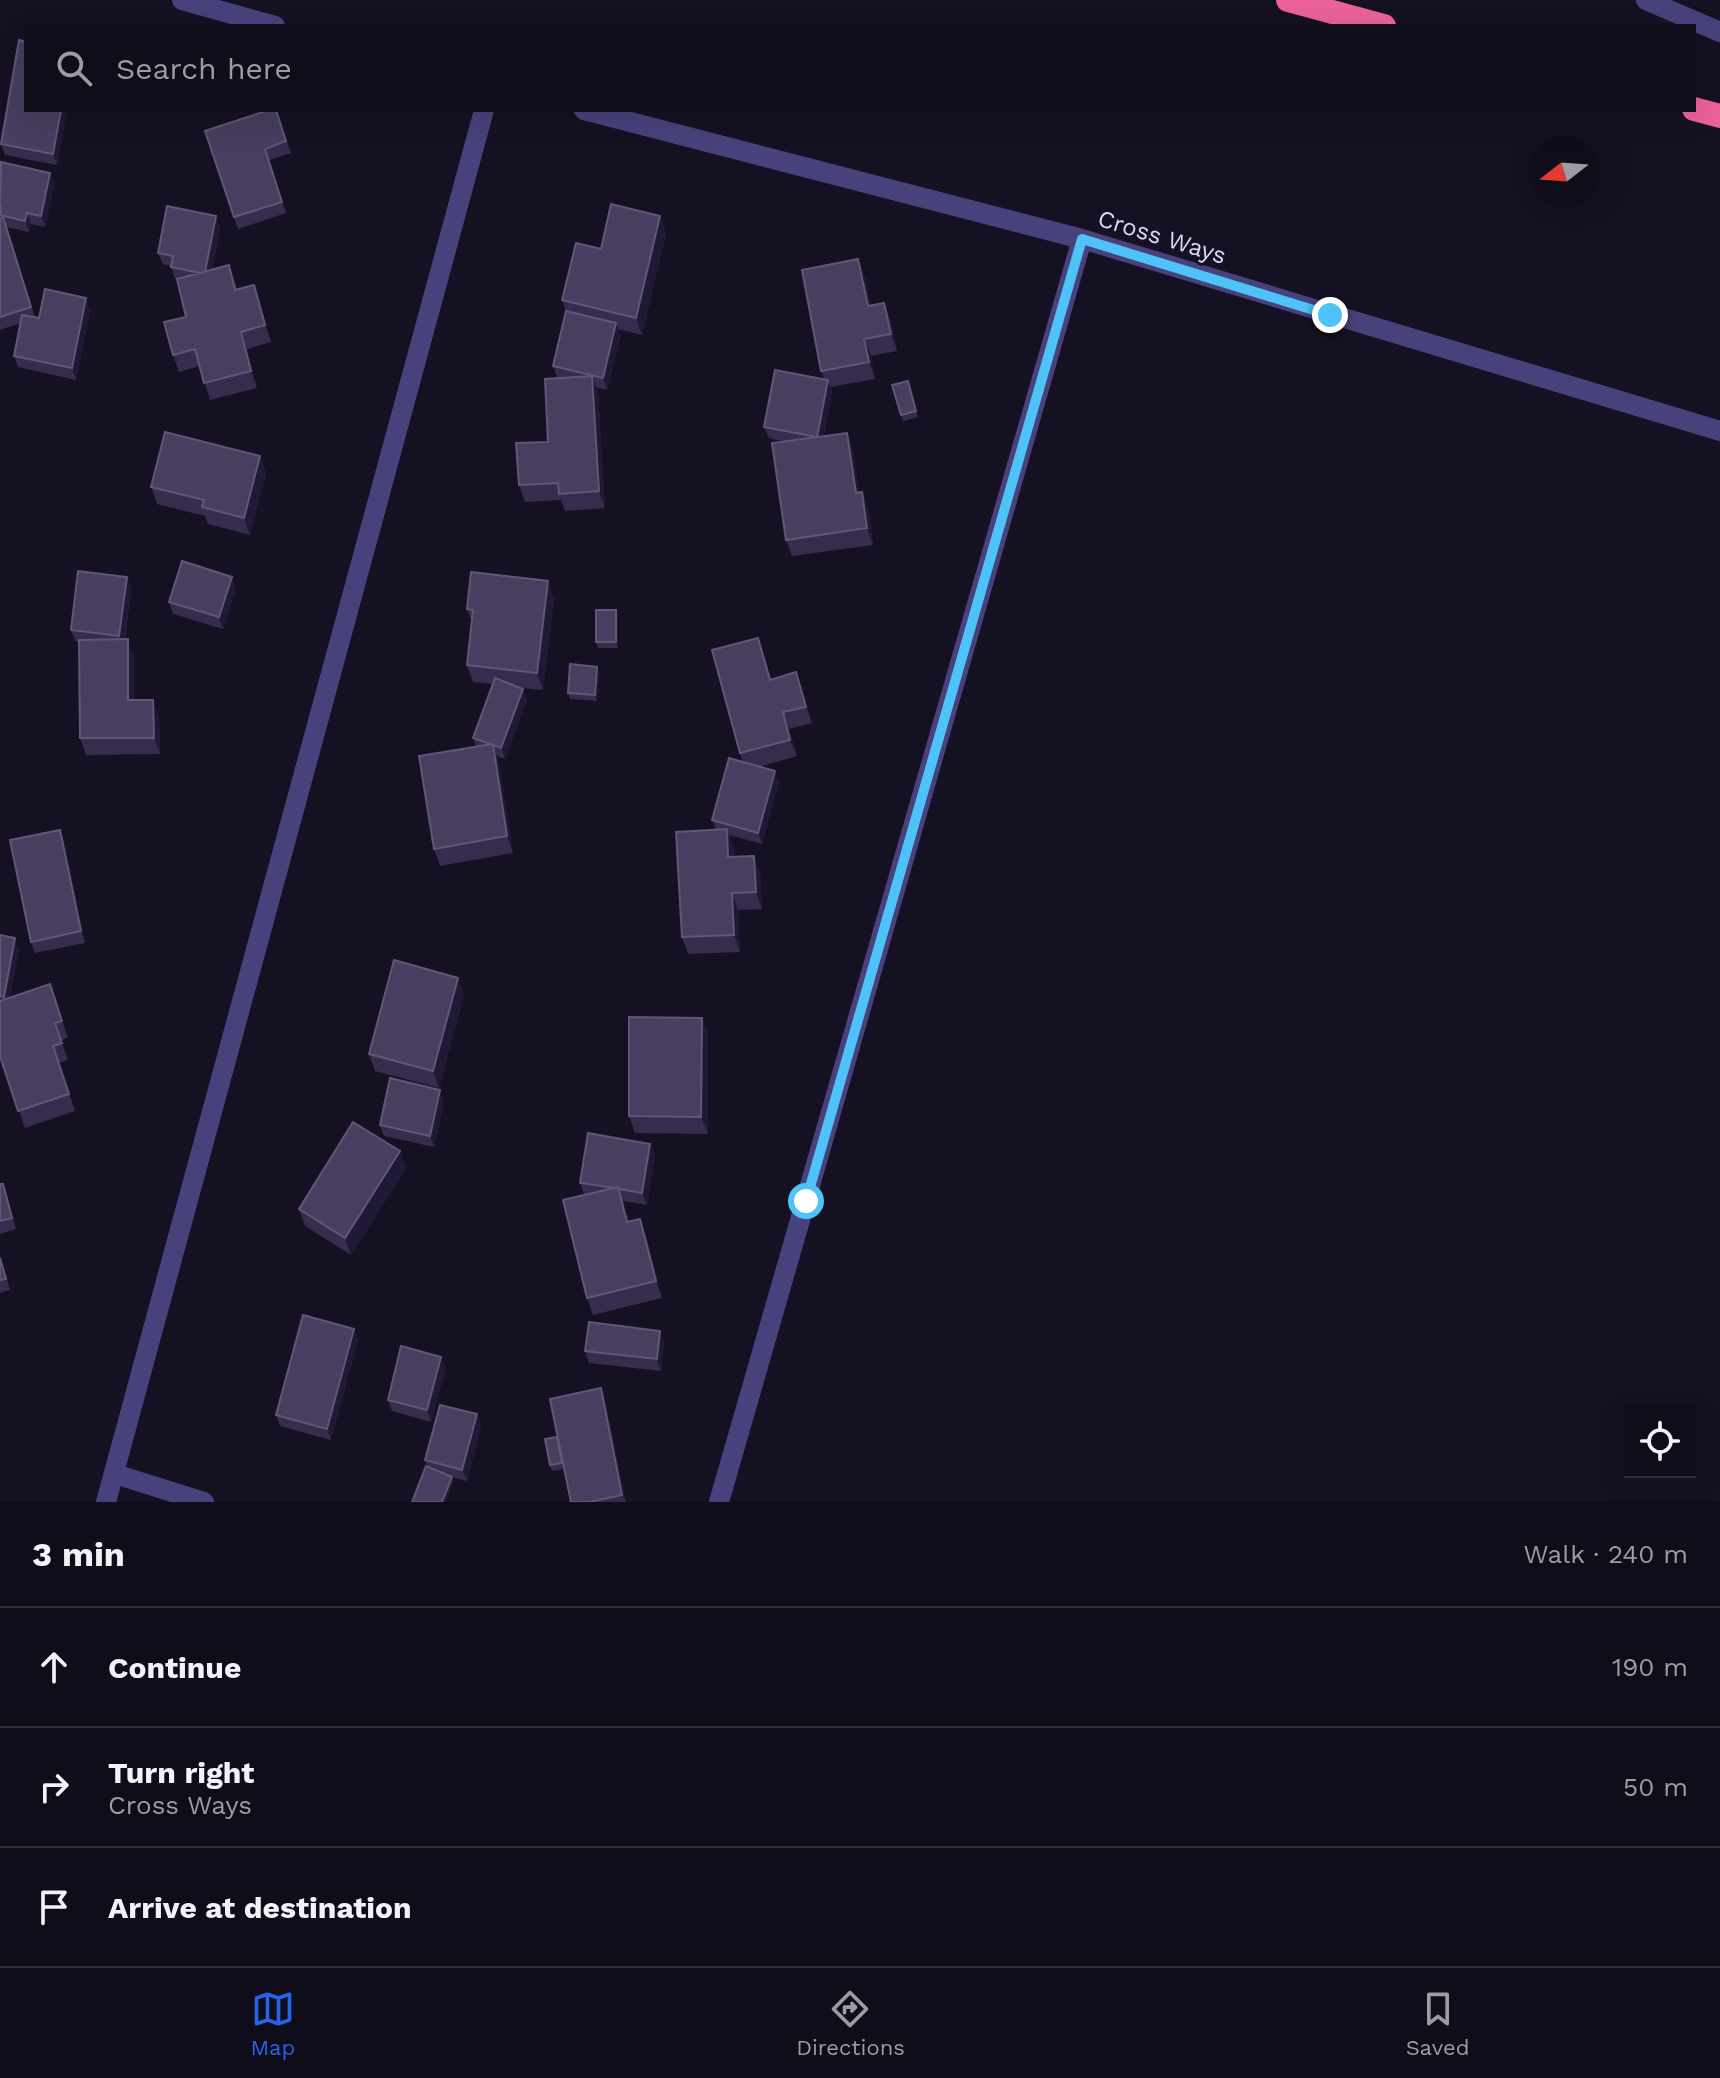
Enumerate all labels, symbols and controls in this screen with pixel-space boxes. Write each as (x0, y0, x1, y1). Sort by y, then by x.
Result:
search box (24, 24, 1696, 112)
icon: search (52, 46, 96, 90)
text: Search here (116, 51, 292, 86)
north arrow (1528, 136, 1600, 208)
street label: Cross Ways (1094, 204, 1230, 270)
route end (1312, 297, 1348, 333)
route start (788, 1183, 824, 1219)
map controls (1624, 1406, 1696, 1478)
button: locate (1624, 1406, 1696, 1478)
text: 3 min (32, 1534, 125, 1574)
text: Walk · 240 m (1524, 1539, 1688, 1569)
icon: ahead (32, 1645, 76, 1689)
text: Continue (108, 1650, 241, 1685)
text: 190 m (1612, 1652, 1688, 1682)
text: Turn right (108, 1755, 254, 1790)
icon: right (32, 1765, 76, 1809)
text: 50 m (1623, 1772, 1688, 1802)
text: Cross Ways (108, 1790, 252, 1820)
icon: arrive (32, 1885, 76, 1929)
text: Arrive at destination (108, 1890, 412, 1925)
tab: Map (250, 1987, 295, 2060)
tab: Directions (796, 1987, 905, 2060)
tab: Saved (1406, 1987, 1470, 2060)

